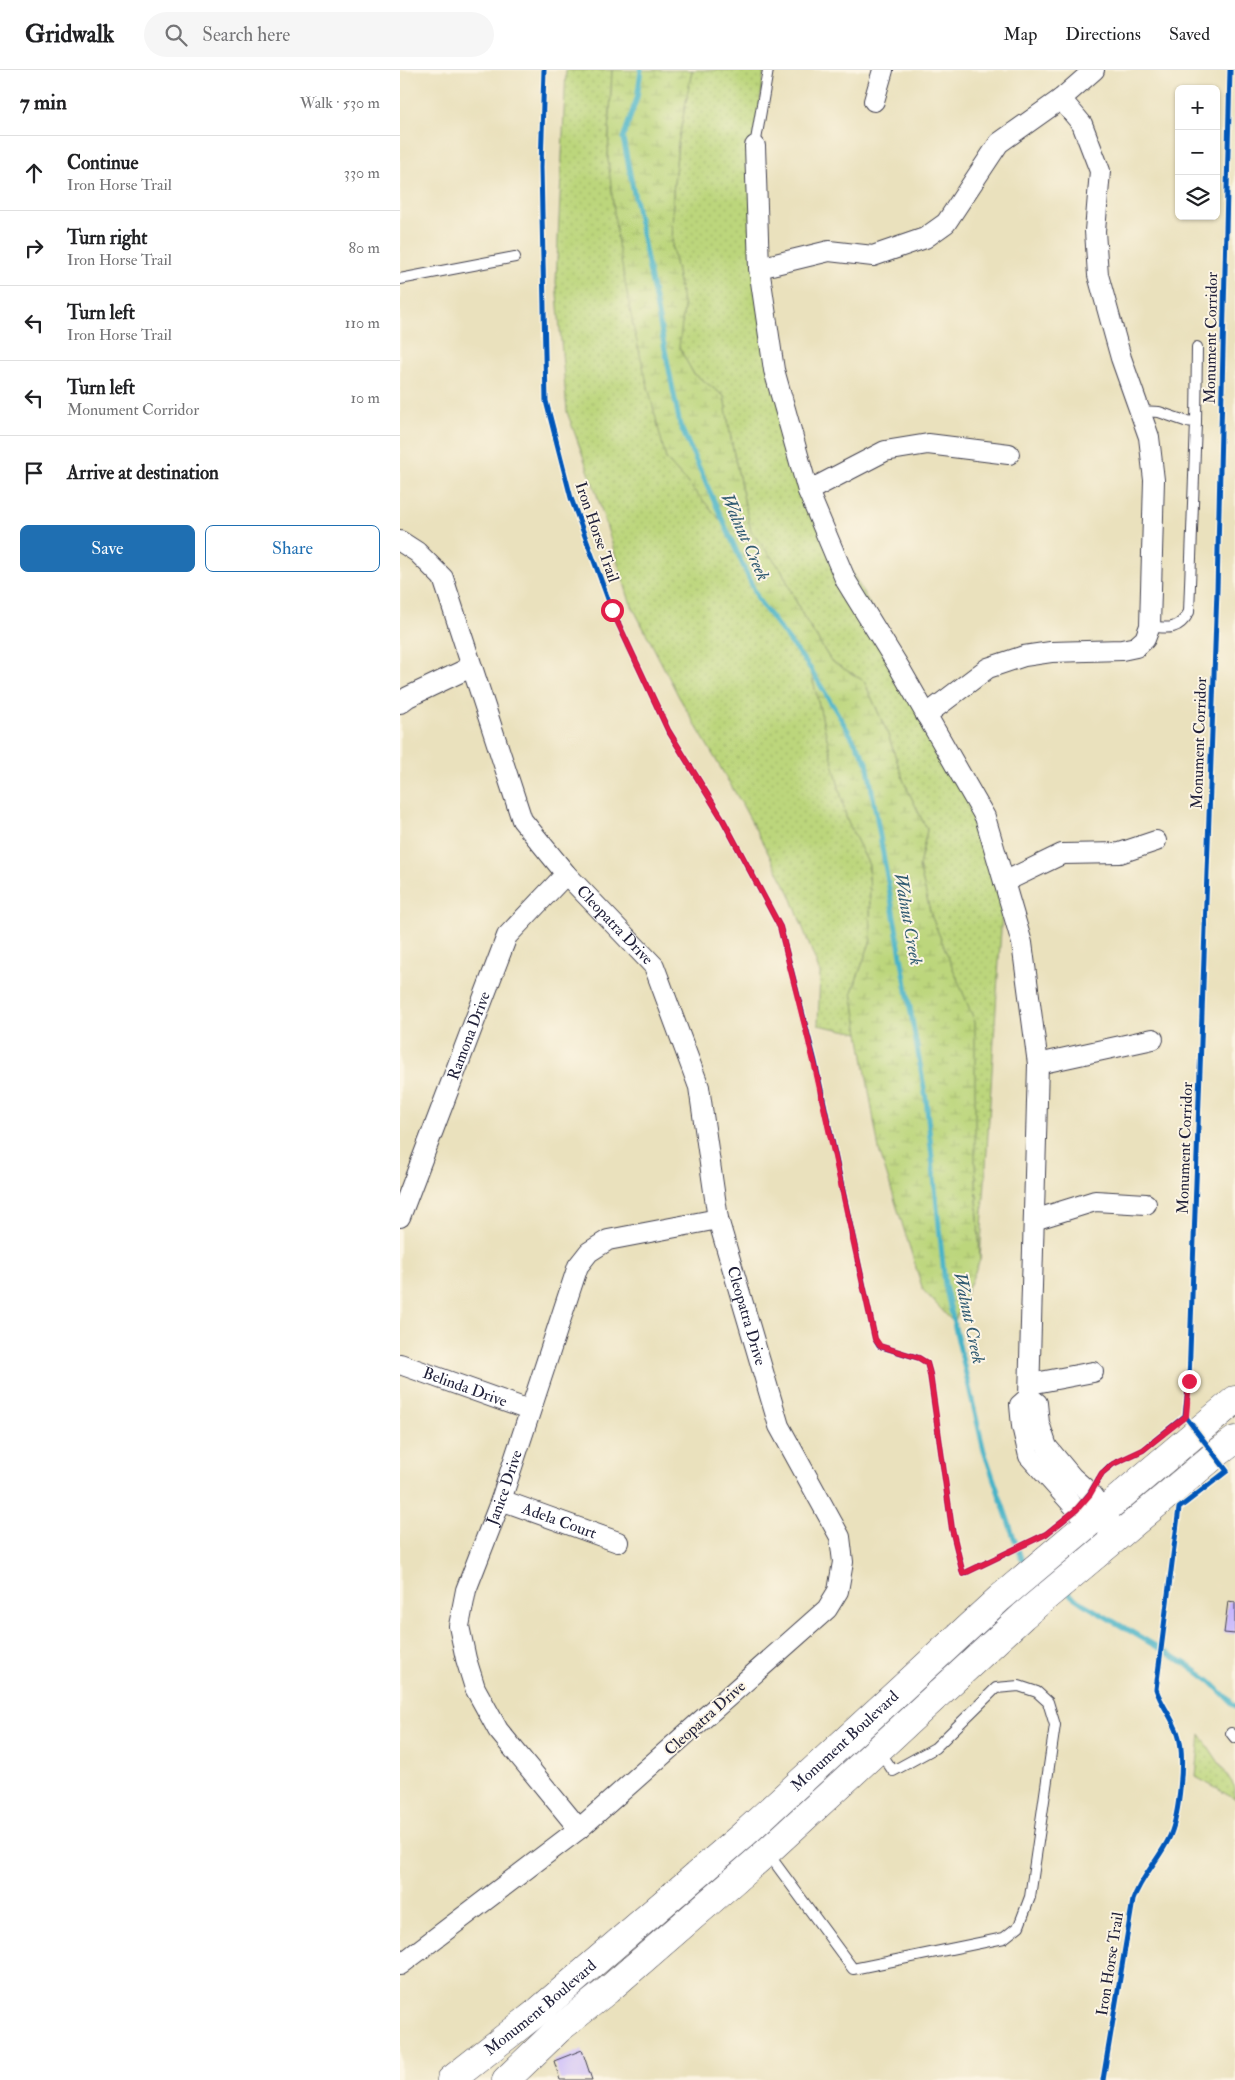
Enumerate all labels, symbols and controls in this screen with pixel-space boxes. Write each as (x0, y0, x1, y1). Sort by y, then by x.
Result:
search box (144, 12, 494, 57)
text: Gridwalk (25, 19, 114, 50)
icon: search (162, 21, 190, 49)
text: Search here (202, 23, 290, 47)
text: Map (1004, 23, 1037, 46)
text: Directions (1065, 23, 1141, 46)
text: Saved (1169, 23, 1210, 46)
map controls (1175, 85, 1220, 220)
button: + (1175, 85, 1220, 130)
text: 7 min (20, 89, 67, 116)
text: Walk · 530 m (300, 93, 380, 113)
button: − (1175, 130, 1220, 175)
text: Continue (67, 151, 138, 175)
icon: ahead (20, 159, 48, 187)
text: 330 m (344, 163, 380, 183)
text: Iron Horse Trail (67, 175, 172, 195)
button: layers (1175, 175, 1220, 220)
text: Turn right (67, 226, 147, 250)
icon: right (20, 234, 48, 262)
text: 80 m (349, 238, 380, 258)
text: Iron Horse Trail (67, 250, 172, 270)
street label: Monument Corridor (1200, 272, 1222, 404)
text: Turn left (67, 301, 135, 325)
icon: left (20, 309, 48, 337)
text: 110 m (345, 313, 380, 333)
text: Iron Horse Trail (67, 325, 172, 345)
text: Turn left (67, 376, 135, 400)
icon: left (20, 384, 48, 412)
text: 10 m (350, 388, 380, 408)
text: Monument Corridor (67, 400, 199, 420)
icon: arrive (20, 459, 48, 487)
text: Arrive at destination (67, 461, 219, 485)
street label: Iron Horse Trail (570, 479, 624, 585)
water label: Walnut Creek (715, 490, 775, 584)
button: Save (20, 525, 195, 572)
button: Share (205, 525, 380, 572)
route start (601, 599, 624, 622)
street label: Monument Corridor (1187, 677, 1211, 809)
water label: Walnut Creek (889, 871, 927, 967)
street label: Cleopatra Drive (572, 881, 658, 969)
street label: Ramona Drive (443, 988, 495, 1083)
street label: Monument Corridor (1173, 1082, 1197, 1214)
street label: Cleopatra Drive (722, 1264, 771, 1368)
water label: Walnut Creek (948, 1270, 990, 1366)
street label: Belinda Drive (420, 1363, 510, 1412)
route end (1178, 1370, 1201, 1393)
street label: Janice Drive (482, 1447, 527, 1529)
street label: Adela Court (518, 1498, 599, 1543)
street label: Cleopatra Drive (660, 1676, 751, 1760)
street label: Monument Boulevard (787, 1686, 903, 1796)
street label: Iron Horse Trail (1092, 1911, 1128, 2017)
street label: Monument Boulevard (480, 1956, 601, 2060)

